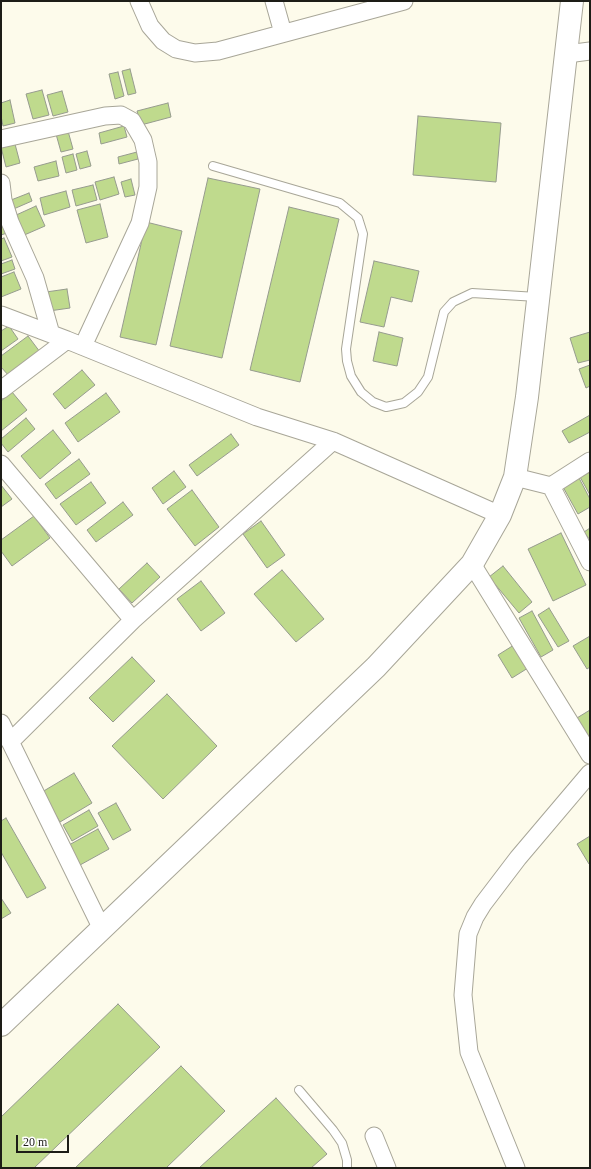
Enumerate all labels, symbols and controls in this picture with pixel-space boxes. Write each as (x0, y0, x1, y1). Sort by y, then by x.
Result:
scale bar (18, 1127, 71, 1153)
text: 20 m (23, 1135, 47, 1149)

